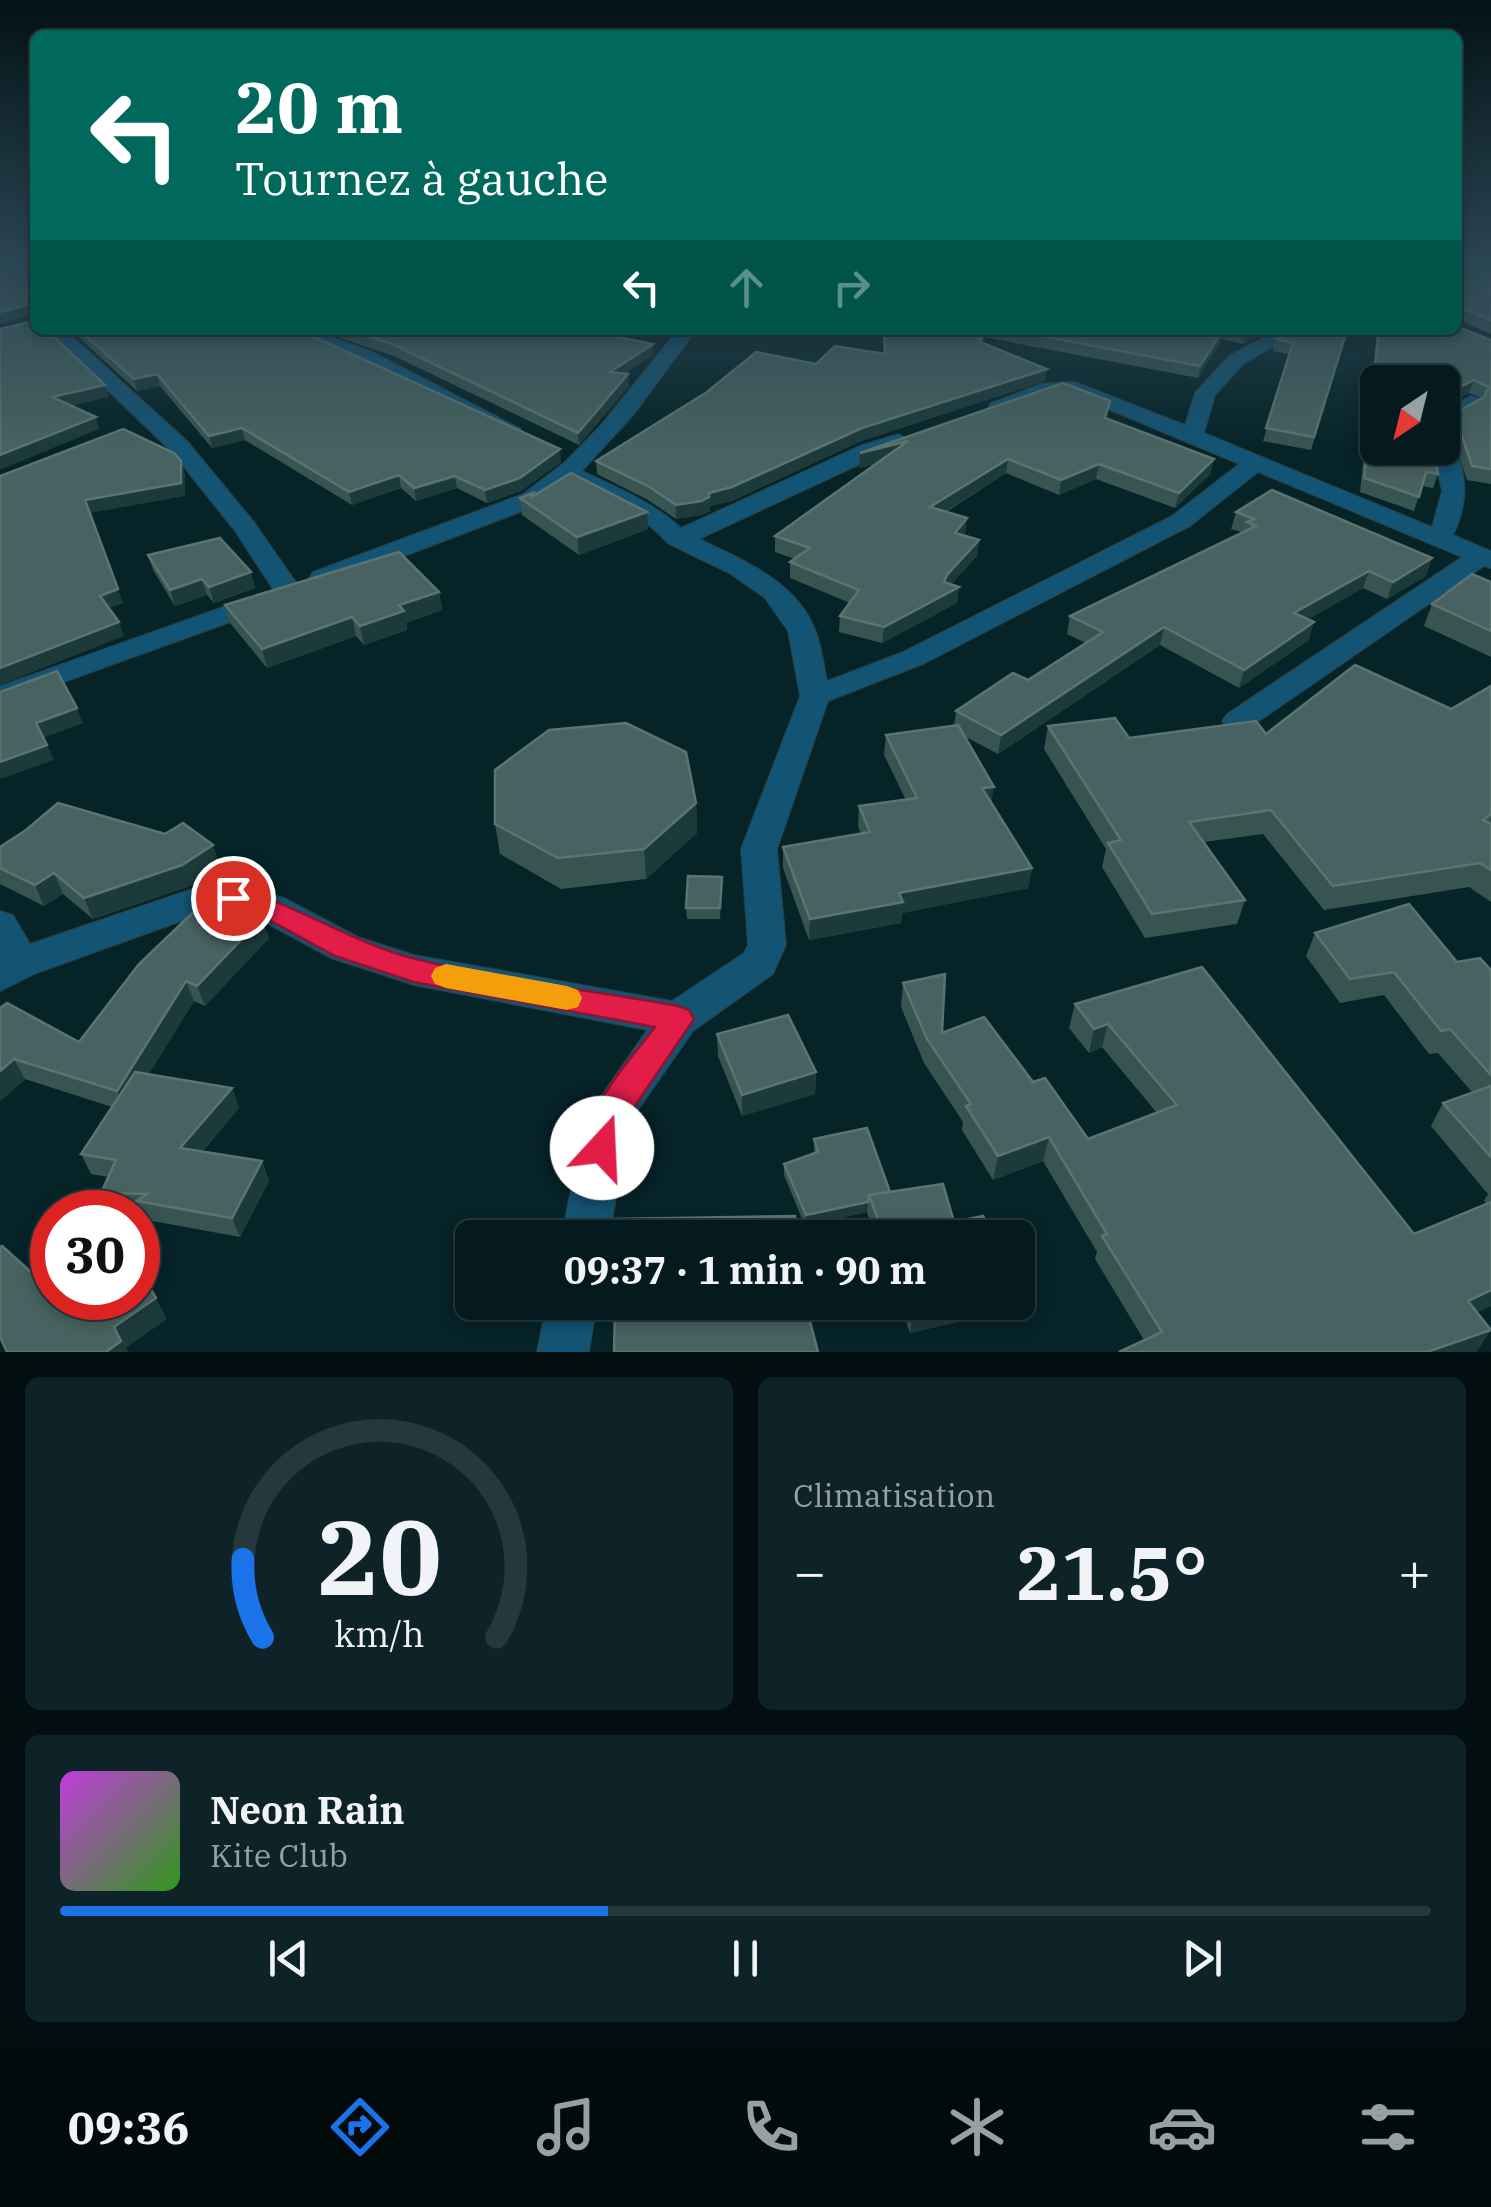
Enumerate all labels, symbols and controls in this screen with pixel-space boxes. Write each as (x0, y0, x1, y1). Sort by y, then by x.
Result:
text: 20 m (235, 61, 403, 152)
icon: left (70, 70, 200, 200)
text: Tournez à gauche (235, 149, 608, 207)
icon: left (614, 260, 669, 315)
icon: ahead (719, 260, 774, 315)
icon: right (824, 260, 879, 315)
north arrow (1360, 365, 1460, 465)
map controls (1360, 365, 1460, 465)
pin (191, 856, 276, 941)
icon: arrive (206, 871, 261, 926)
position arrow (550, 1096, 654, 1200)
speed limit sign: 30 (30, 1190, 160, 1320)
text: 09:37 · 1 min · 90 m (564, 1245, 926, 1294)
text: Climatisation (793, 1474, 995, 1516)
text: 20 (317, 1488, 441, 1624)
text: 21.5° (1016, 1523, 1208, 1621)
text: − (793, 1536, 826, 1607)
text: + (1398, 1536, 1431, 1607)
text: km/h (334, 1610, 424, 1657)
text: Neon Rain (210, 1785, 405, 1834)
text: Kite Club (210, 1834, 348, 1876)
icon: previous (261, 1931, 316, 1986)
icon: pause (718, 1931, 773, 1986)
icon: next (1175, 1931, 1230, 1986)
icon: directions (325, 2092, 395, 2162)
icon: music (531, 2092, 601, 2162)
icon: phone (736, 2092, 806, 2162)
icon: climate (942, 2092, 1012, 2162)
icon: car (1147, 2092, 1217, 2162)
icon: filters (1353, 2092, 1423, 2162)
text: 09:36 (68, 2098, 189, 2156)

